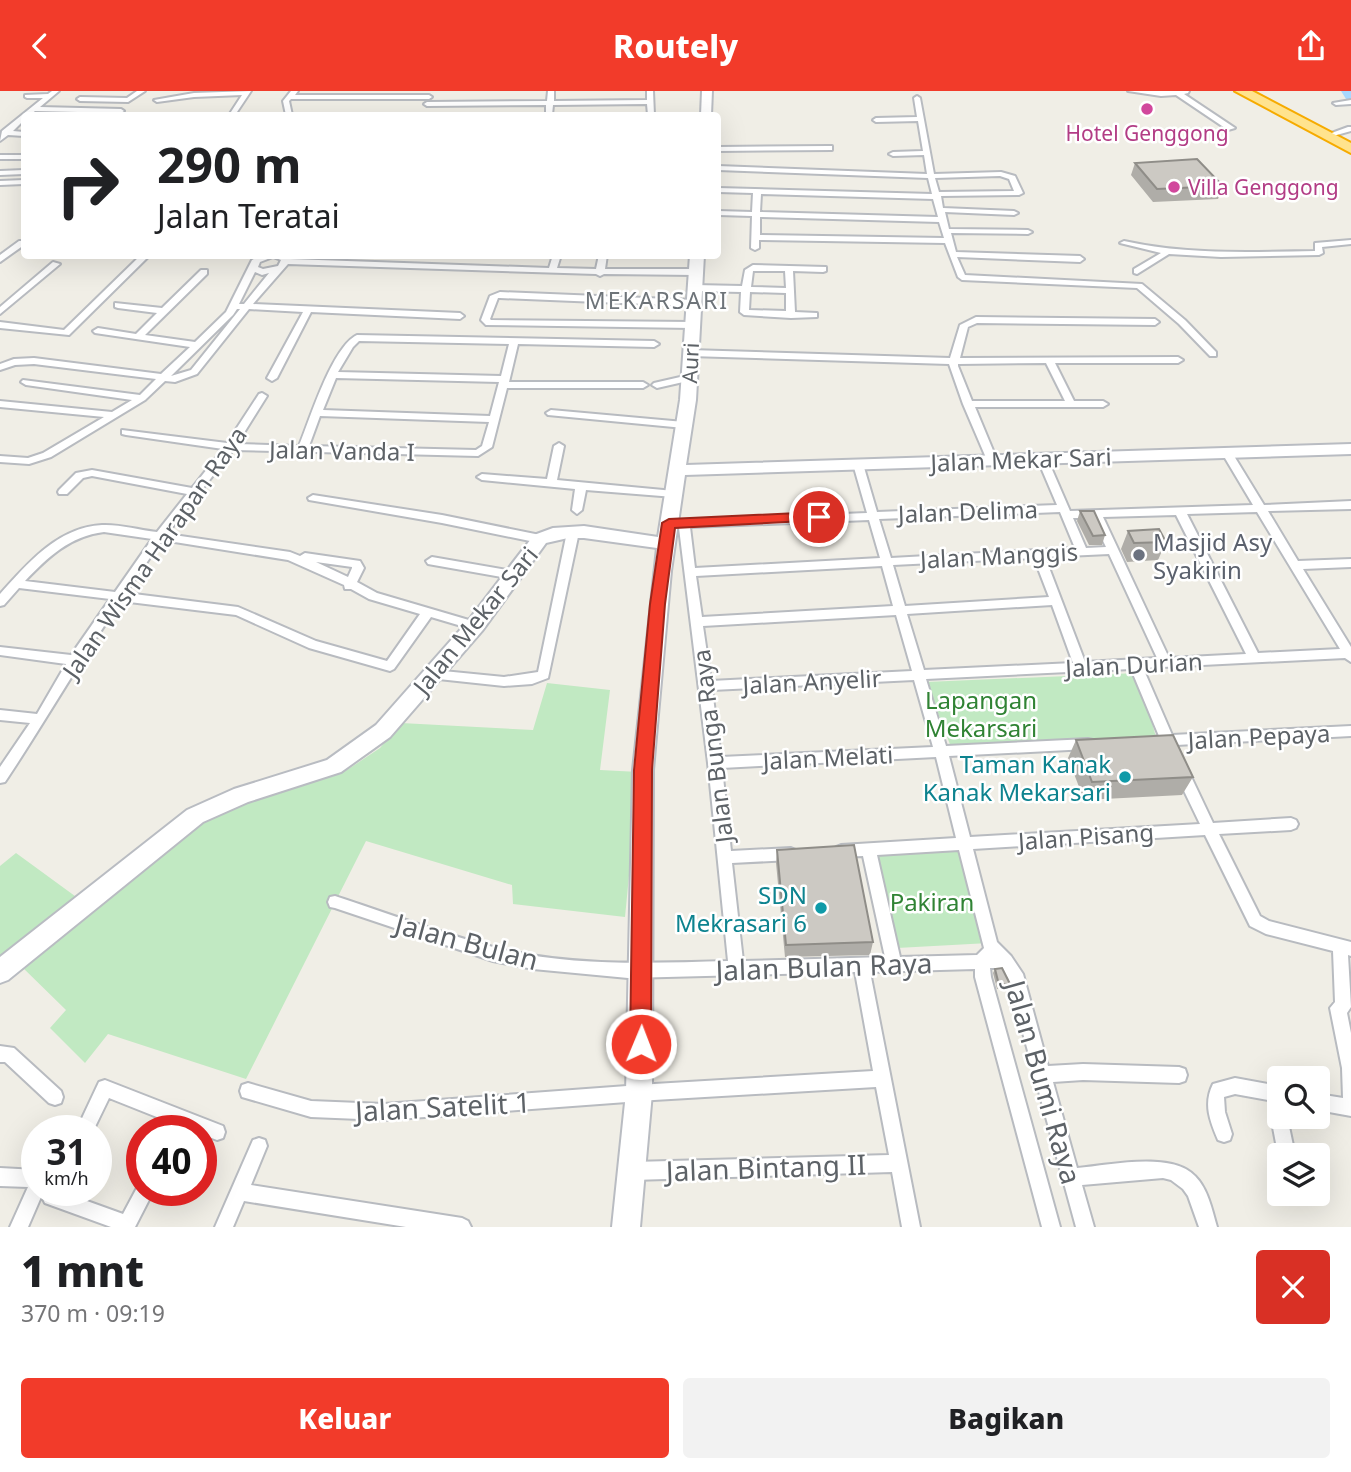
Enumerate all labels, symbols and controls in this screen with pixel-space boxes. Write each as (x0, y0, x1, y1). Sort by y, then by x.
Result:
text: Routely (613, 24, 738, 67)
icon: back (21, 27, 59, 65)
icon: share (1292, 27, 1330, 65)
marker: Hotel Genggong (1139, 101, 1155, 117)
place label: Hotel Genggong (1065, 119, 1229, 147)
text: 290 m (157, 131, 302, 197)
icon: right (42, 140, 133, 231)
place label: Villa Genggong (1188, 173, 1339, 201)
marker: Villa Genggong (1166, 179, 1182, 195)
text: Jalan Teratai (157, 194, 340, 237)
district label: MEKARSARI (585, 284, 729, 316)
street label: Auri (675, 342, 705, 384)
street label: Jalan Wisma Harapan Raya (53, 419, 254, 686)
street label: Jalan Vanda I (267, 432, 415, 468)
street label: Jalan Mekar Sari (928, 439, 1112, 479)
pin (789, 487, 849, 547)
street label: Jalan Delima (895, 492, 1039, 530)
icon: arrive (800, 498, 838, 536)
place label: Masjid Asy Syakirin (1153, 525, 1273, 586)
street label: Jalan Manggis (917, 534, 1079, 576)
street label: Jalan Mekar Sari (404, 539, 545, 702)
marker: Masjid Asy Syakirin (1131, 547, 1147, 563)
street label: Jalan Durian (1062, 644, 1204, 684)
street label: Jalan Bunga Raya (684, 647, 740, 847)
street label: Jalan Anyelir (740, 661, 882, 701)
park label: Lapangan Mekarsari (925, 683, 1037, 744)
street label: Jalan Pepaya (1185, 716, 1331, 756)
street label: Jalan Melati (760, 737, 894, 777)
place label: Taman Kanak Kanak Mekarsari (923, 747, 1111, 808)
marker: Taman Kanak Kanak Mekarsari (1117, 769, 1133, 785)
street label: Jalan Pisang (1015, 815, 1155, 857)
place label: SDN Mekrasari 6 (675, 878, 807, 939)
park label: Pakiran (890, 885, 974, 918)
marker: SDN Mekrasari 6 (813, 900, 829, 916)
street label: Jalan Bulan (388, 903, 543, 978)
street label: Jalan Bulan Raya (712, 943, 933, 989)
street label: Jalan Bumi Raya (996, 973, 1091, 1188)
position arrow (604, 1007, 678, 1081)
map controls (1267, 1066, 1330, 1206)
button: search (1267, 1066, 1330, 1129)
street label: Jalan Satelit 1 (351, 1082, 532, 1130)
speed limit sign: 40 (126, 1115, 217, 1206)
text: 31 (46, 1128, 87, 1175)
button: layers (1267, 1143, 1330, 1206)
street label: Jalan Bintang II (662, 1145, 867, 1190)
text: km/h (44, 1166, 89, 1190)
text: 1 mnt (21, 1242, 144, 1299)
button: close (1256, 1250, 1330, 1324)
text: 370 m · 09:19 (21, 1297, 165, 1329)
button: Keluar (21, 1378, 669, 1458)
button: Bagikan (683, 1378, 1330, 1458)

